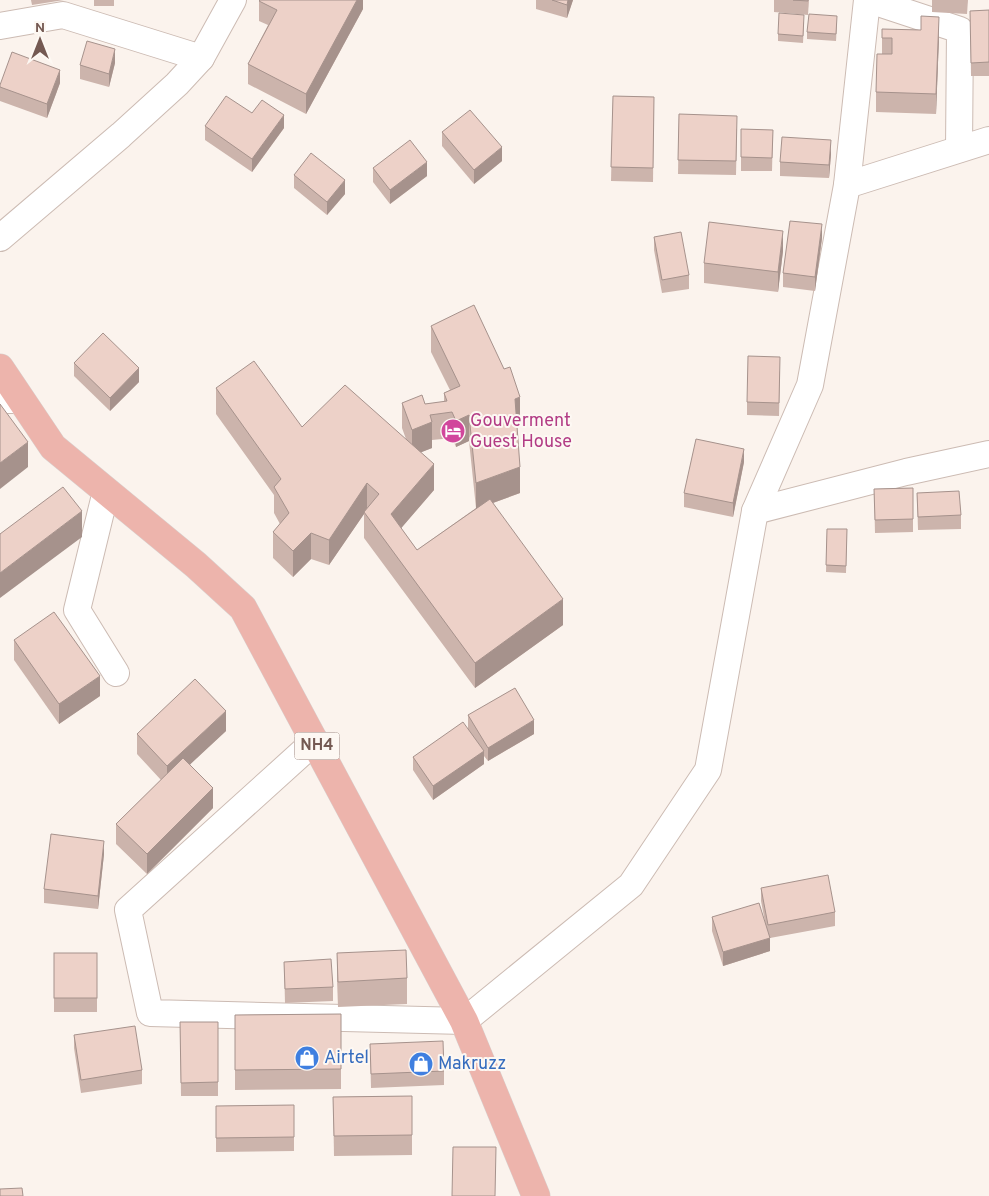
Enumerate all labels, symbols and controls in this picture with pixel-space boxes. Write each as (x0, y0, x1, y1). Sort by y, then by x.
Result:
north arrow (15, 15, 65, 65)
text: N (35, 20, 45, 37)
place label: Gouverment Guest House (470, 410, 572, 454)
hotel icon: Gouverment Guest House (440, 418, 466, 444)
road number: NH4 (294, 732, 340, 759)
shop icon: Airtel (294, 1045, 320, 1071)
place label: Airtel (324, 1047, 369, 1070)
shop icon: Makruzz (408, 1051, 434, 1077)
place label: Makruzz (438, 1053, 506, 1076)

